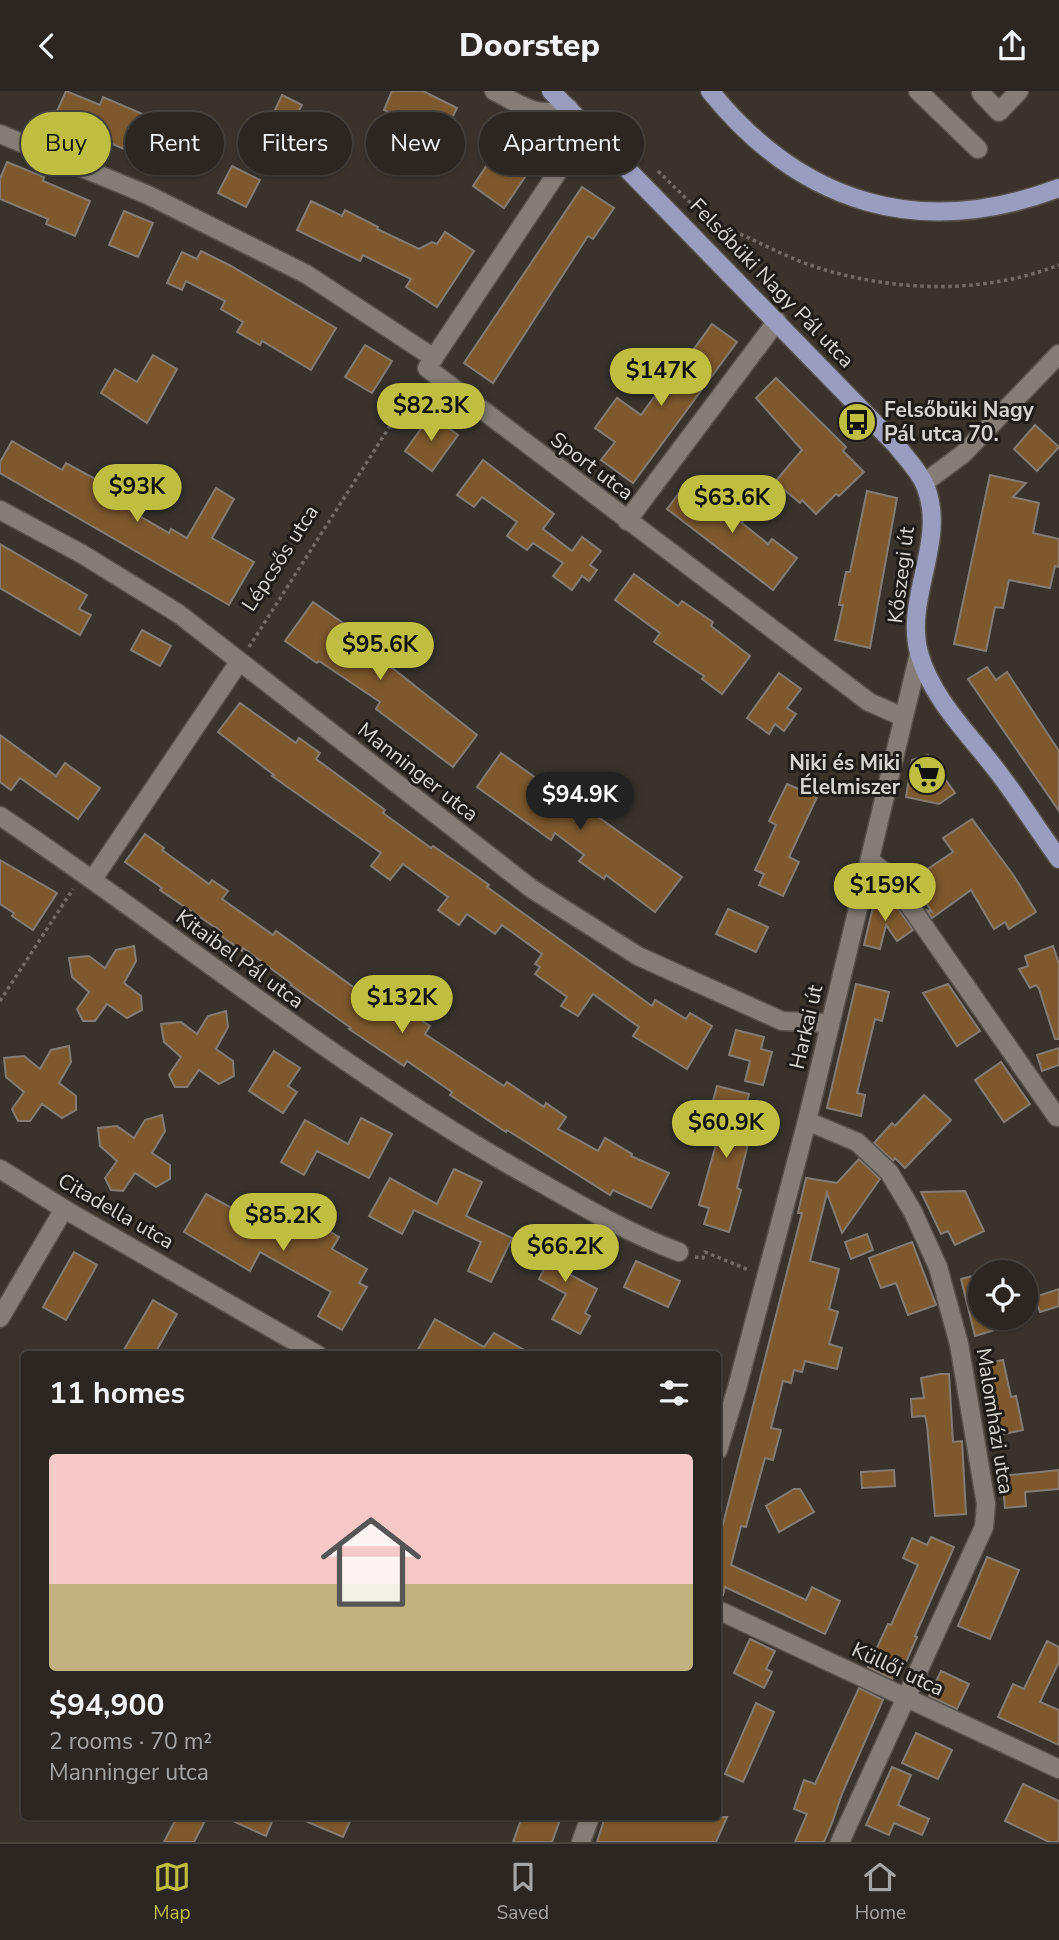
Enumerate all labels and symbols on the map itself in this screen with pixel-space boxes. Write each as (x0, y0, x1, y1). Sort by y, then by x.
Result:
street label: Felsőbüki Nagy Pál utca (684, 192, 860, 374)
pin: $147K (612, 349, 710, 408)
pin: $82.3K (374, 383, 488, 443)
place label: Felsőbüki Nagy Pál utca 70. (884, 396, 1035, 448)
bus stop icon: Felsőbüki Nagy Pál utca 70. (836, 401, 878, 443)
street label: Sport utca (545, 425, 639, 507)
pin: $93K (96, 465, 178, 524)
pin: $63.6K (675, 475, 789, 535)
street label: Lépcsős utca (235, 499, 325, 617)
street label: Kőszegi út (881, 525, 921, 625)
pin: $95.6K (323, 623, 437, 682)
street label: Manninger utca (352, 716, 484, 828)
place label: Niki és Miki Élelmiszer (789, 749, 901, 801)
supermarket icon: Niki és Miki Élelmiszer (906, 754, 948, 796)
pin: $94.9K (523, 773, 637, 832)
pin: $159K (836, 863, 934, 923)
street label: Kitaibel Pál utca (170, 903, 310, 1015)
pin: $132K (353, 975, 451, 1035)
street label: Harkai út (783, 982, 829, 1072)
pin: $60.9K (669, 1101, 783, 1160)
street label: Citadella utca (53, 1166, 179, 1256)
pin: $85.2K (226, 1193, 340, 1253)
pin: $66.2K (508, 1225, 622, 1284)
street label: Malomházi utca (970, 1346, 1020, 1496)
street label: Küllői utca (847, 1635, 949, 1703)

